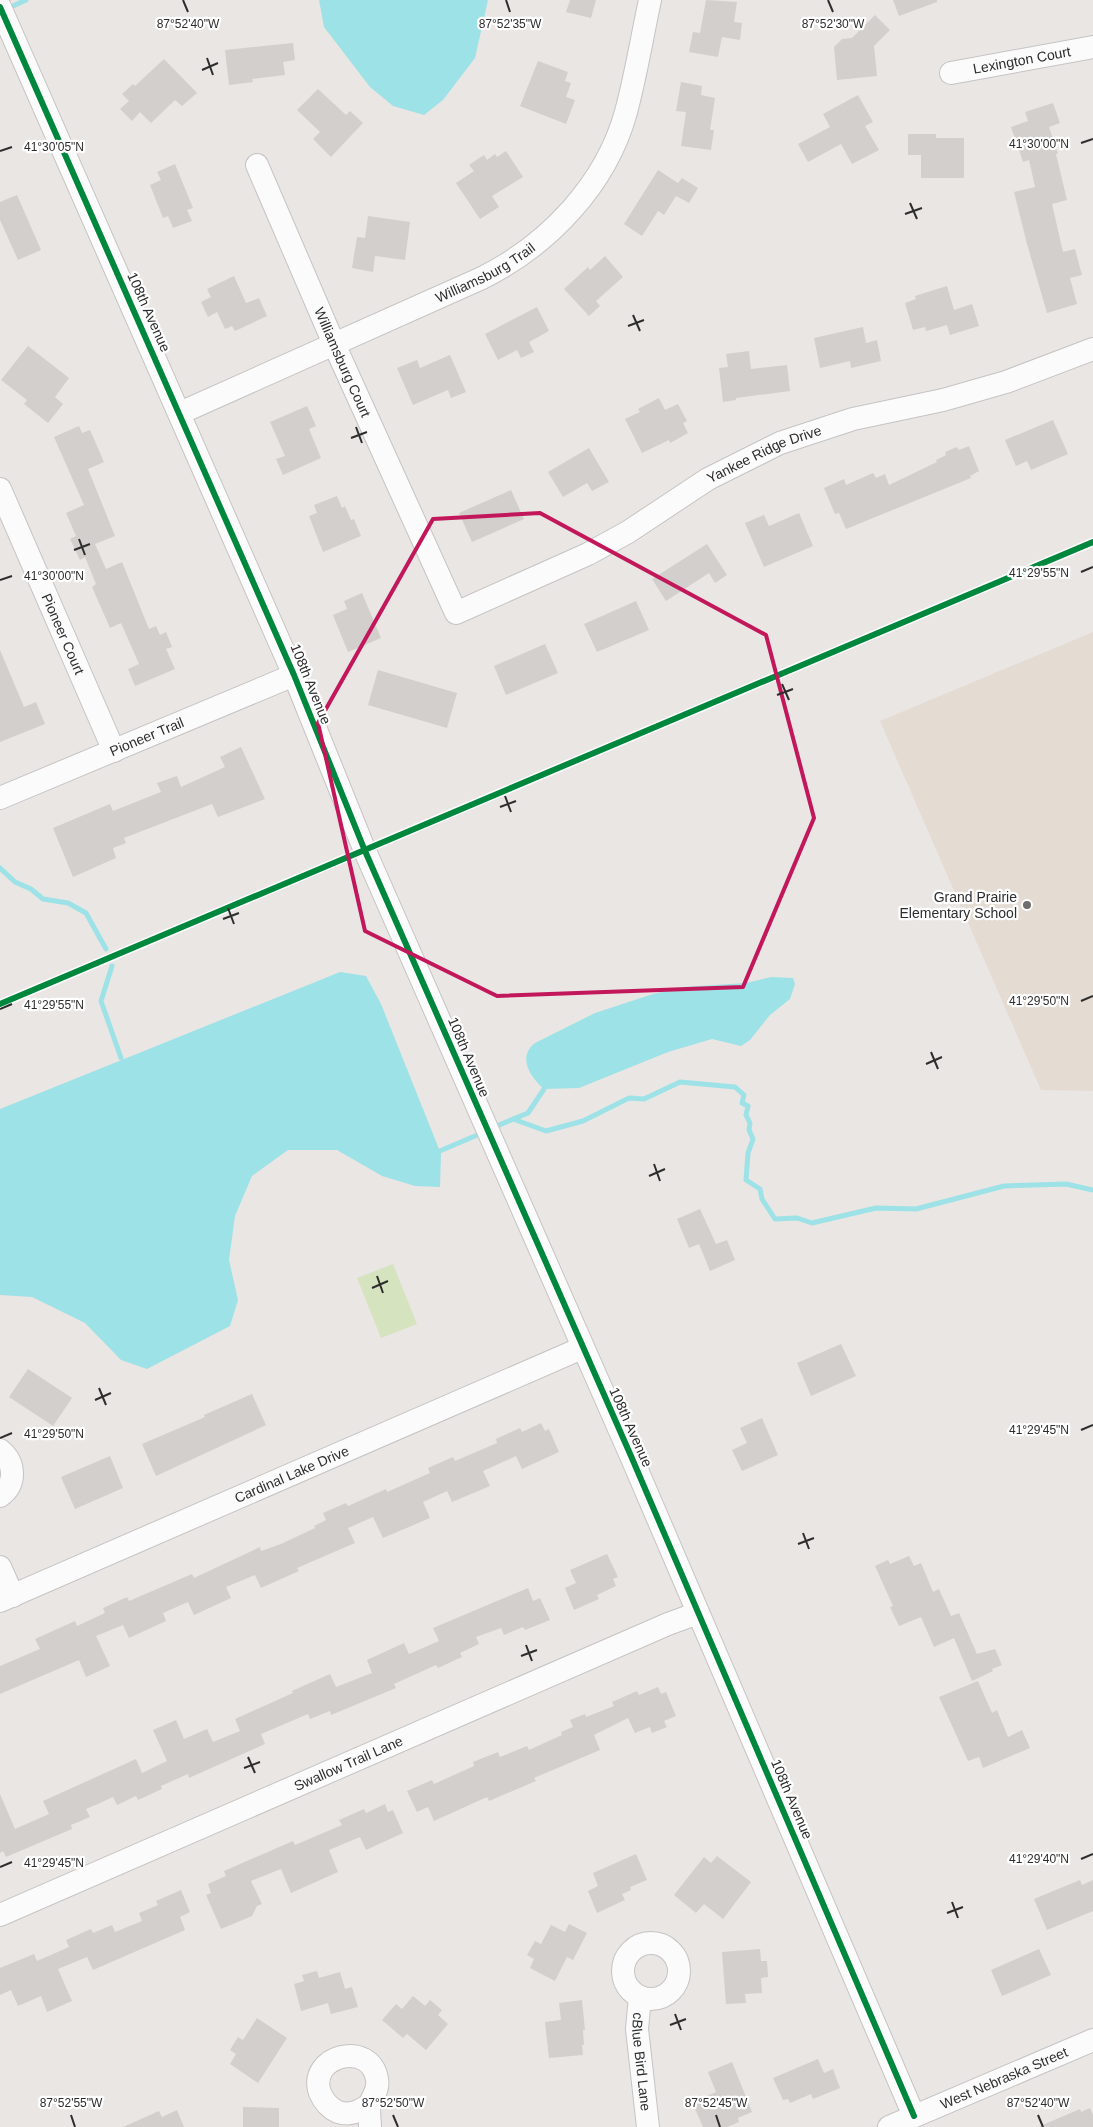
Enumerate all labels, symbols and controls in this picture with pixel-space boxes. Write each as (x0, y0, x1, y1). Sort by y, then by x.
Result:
text: 87°52'40"W (157, 17, 220, 31)
text: 87°52'35"W (479, 17, 542, 31)
text: 87°52'30"W (802, 17, 865, 31)
street label: Lexington Court (972, 43, 1072, 77)
text: 41°30'00"N (1009, 137, 1069, 151)
text: 41°30'05"N (24, 140, 84, 154)
street label: Williamsburg Trail (433, 239, 538, 306)
street label: 108th Avenue (124, 270, 174, 354)
street label: Williamsburg Court (311, 305, 374, 420)
street label: Yankee Ridge Drive (704, 422, 823, 486)
text: 41°29'55"N (1009, 566, 1069, 580)
text: 41°30'00"N (24, 569, 84, 583)
street label: Pioneer Court (38, 591, 88, 677)
street label: 108th Avenue (288, 641, 334, 727)
street label: Pioneer Trail (107, 714, 186, 759)
place label: Grand Prairie Elementary School (899, 889, 1017, 921)
marker: Grand Prairie Elementary School (1021, 899, 1033, 911)
text: 41°29'50"N (1009, 994, 1069, 1008)
text: 41°29'55"N (24, 998, 84, 1012)
street label: 108th Avenue (445, 1015, 493, 1100)
street label: 108th Avenue (606, 1385, 656, 1469)
text: 41°29'45"N (1009, 1423, 1069, 1437)
text: 41°29'50"N (24, 1427, 84, 1441)
street label: Cardinal Lake Drive (232, 1442, 351, 1506)
street label: Swallow Trail Lane (292, 1732, 405, 1794)
street label: 108th Avenue (768, 1757, 816, 1842)
text: 41°29'40"N (1009, 1852, 1069, 1866)
text: 41°29'45"N (24, 1856, 84, 1870)
street label: cBlue Bird Lane (629, 2012, 654, 2112)
street label: West Nebraska Street (938, 2044, 1070, 2112)
text: 87°52'55"W (40, 2096, 103, 2110)
text: 87°52'50"W (362, 2096, 425, 2110)
text: 87°52'45"W (685, 2096, 748, 2110)
text: 87°52'40"W (1007, 2096, 1070, 2110)

